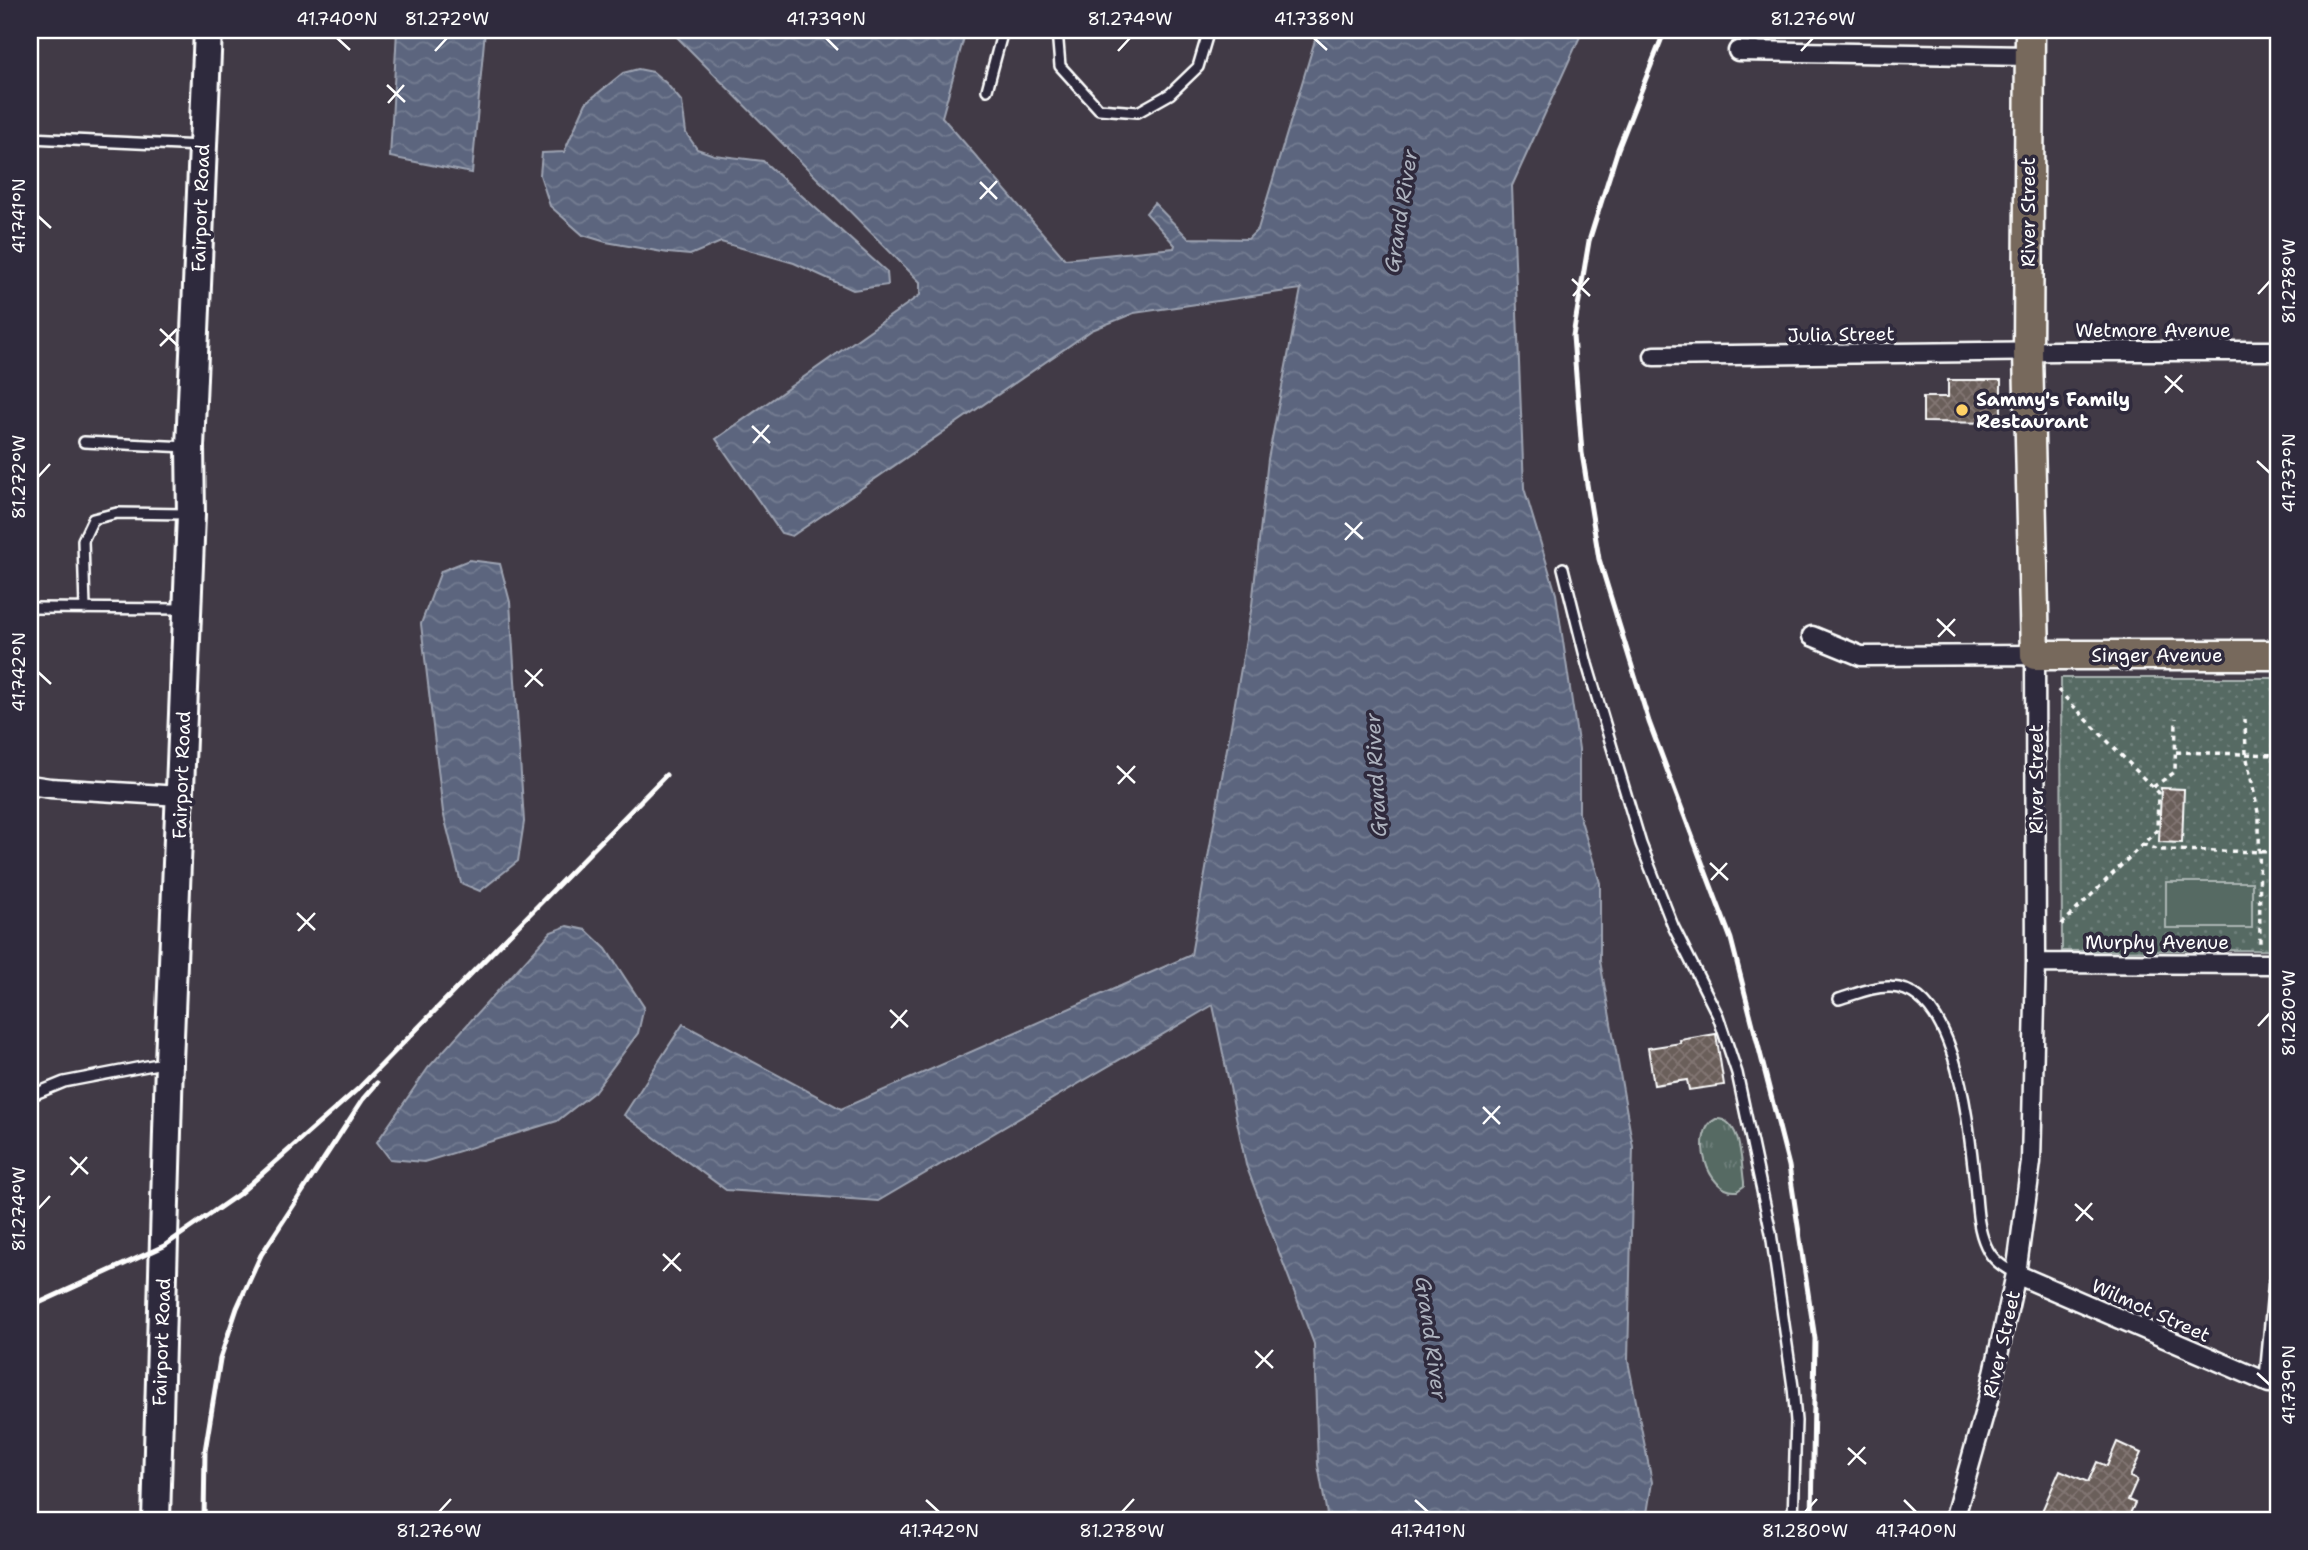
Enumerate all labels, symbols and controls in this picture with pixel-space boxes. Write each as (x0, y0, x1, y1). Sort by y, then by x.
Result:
text: 41.740°N (296, 7, 378, 31)
text: 81.272°W (405, 7, 489, 31)
text: 41.739°N (786, 7, 866, 31)
text: 81.274°W (1087, 7, 1173, 31)
text: 41.738°N (1274, 7, 1354, 31)
text: 81.276°W (1770, 7, 1856, 31)
street label: Fairport Road (186, 144, 215, 272)
water label: Grand River (1377, 146, 1425, 275)
street label: River Street (2016, 157, 2041, 267)
text: 41.741°N (7, 178, 31, 254)
text: 81.278°W (2277, 238, 2301, 324)
street label: Wetmore Avenue (2075, 318, 2231, 343)
street label: Julia Street (1787, 321, 1895, 348)
place label: Sammy's Family Restaurant (1976, 387, 2130, 434)
marker: Sammy's Family Restaurant (1954, 402, 1970, 418)
text: 41.737°N (2277, 433, 2301, 513)
text: 81.272°W (7, 435, 31, 519)
text: 41.742°N (7, 632, 31, 712)
street label: Singer Avenue (2091, 643, 2223, 668)
street label: Fairport Road (167, 711, 196, 839)
water label: Grand River (1359, 711, 1393, 838)
street label: River Street (2024, 724, 2049, 834)
street label: Murphy Avenue (2085, 930, 2229, 955)
text: 81.280°W (2277, 970, 2301, 1056)
text: 81.274°W (7, 1166, 31, 1252)
street label: Wilmot Street (2087, 1273, 2214, 1348)
water label: Grand River (1408, 1274, 1454, 1403)
street label: Fairport Road (147, 1278, 176, 1406)
street label: River Street (1977, 1288, 2026, 1400)
text: 41.739°N (2277, 1345, 2301, 1425)
text: 81.276°W (396, 1519, 482, 1543)
text: 41.742°N (899, 1519, 979, 1543)
text: 81.278°W (1079, 1519, 1165, 1543)
text: 41.741°N (1390, 1519, 1466, 1543)
text: 81.280°W (1762, 1519, 1848, 1543)
text: 41.740°N (1875, 1519, 1957, 1543)

